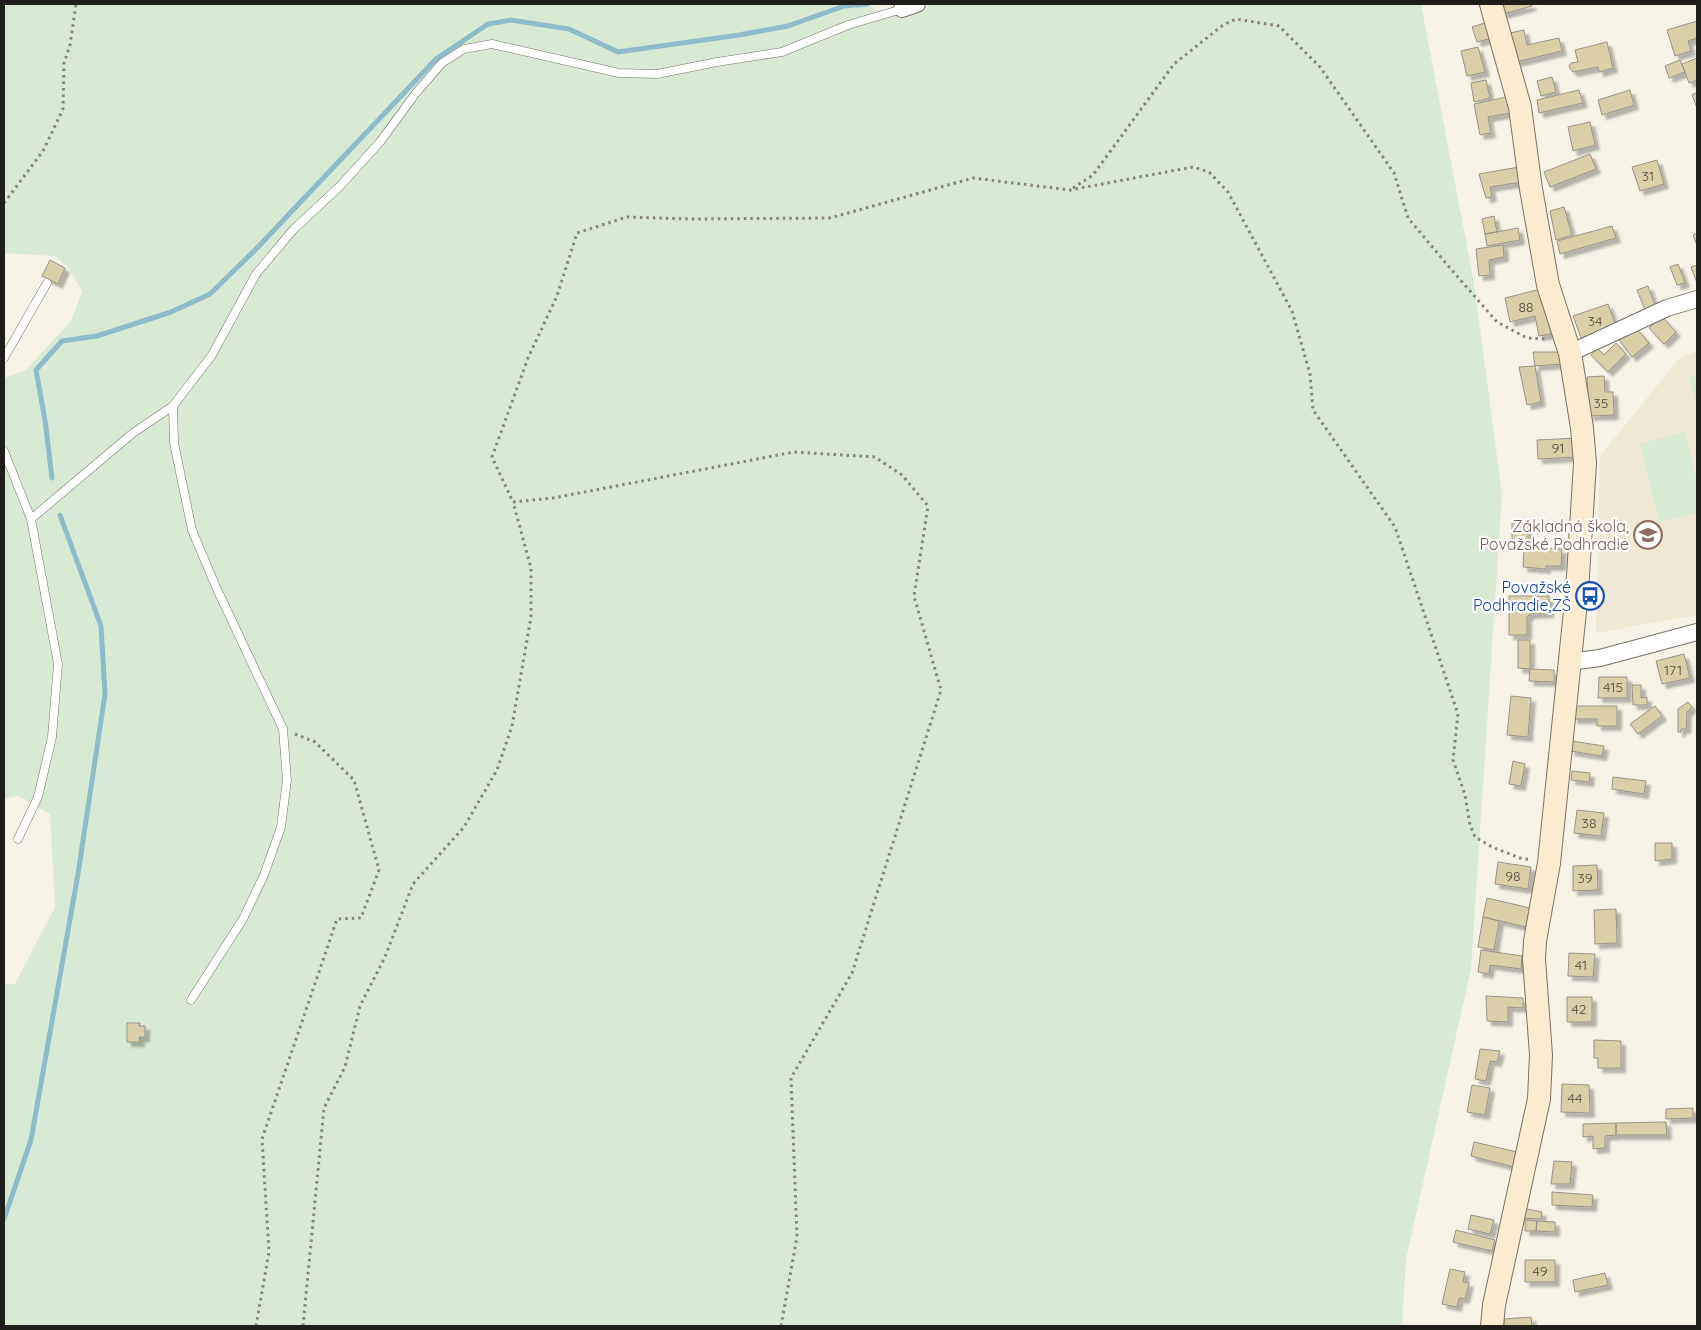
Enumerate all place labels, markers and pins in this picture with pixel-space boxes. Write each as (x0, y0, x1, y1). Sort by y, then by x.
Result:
place label: Základná škola, Považské Podhradie (1479, 516, 1629, 554)
school or university icon: Základná škola, Považské Podhradie (1633, 520, 1663, 550)
place label: Považské Podhradie,ZŠ (1473, 577, 1571, 615)
bus stop icon: Považské Podhradie,ZŠ (1575, 581, 1605, 611)

